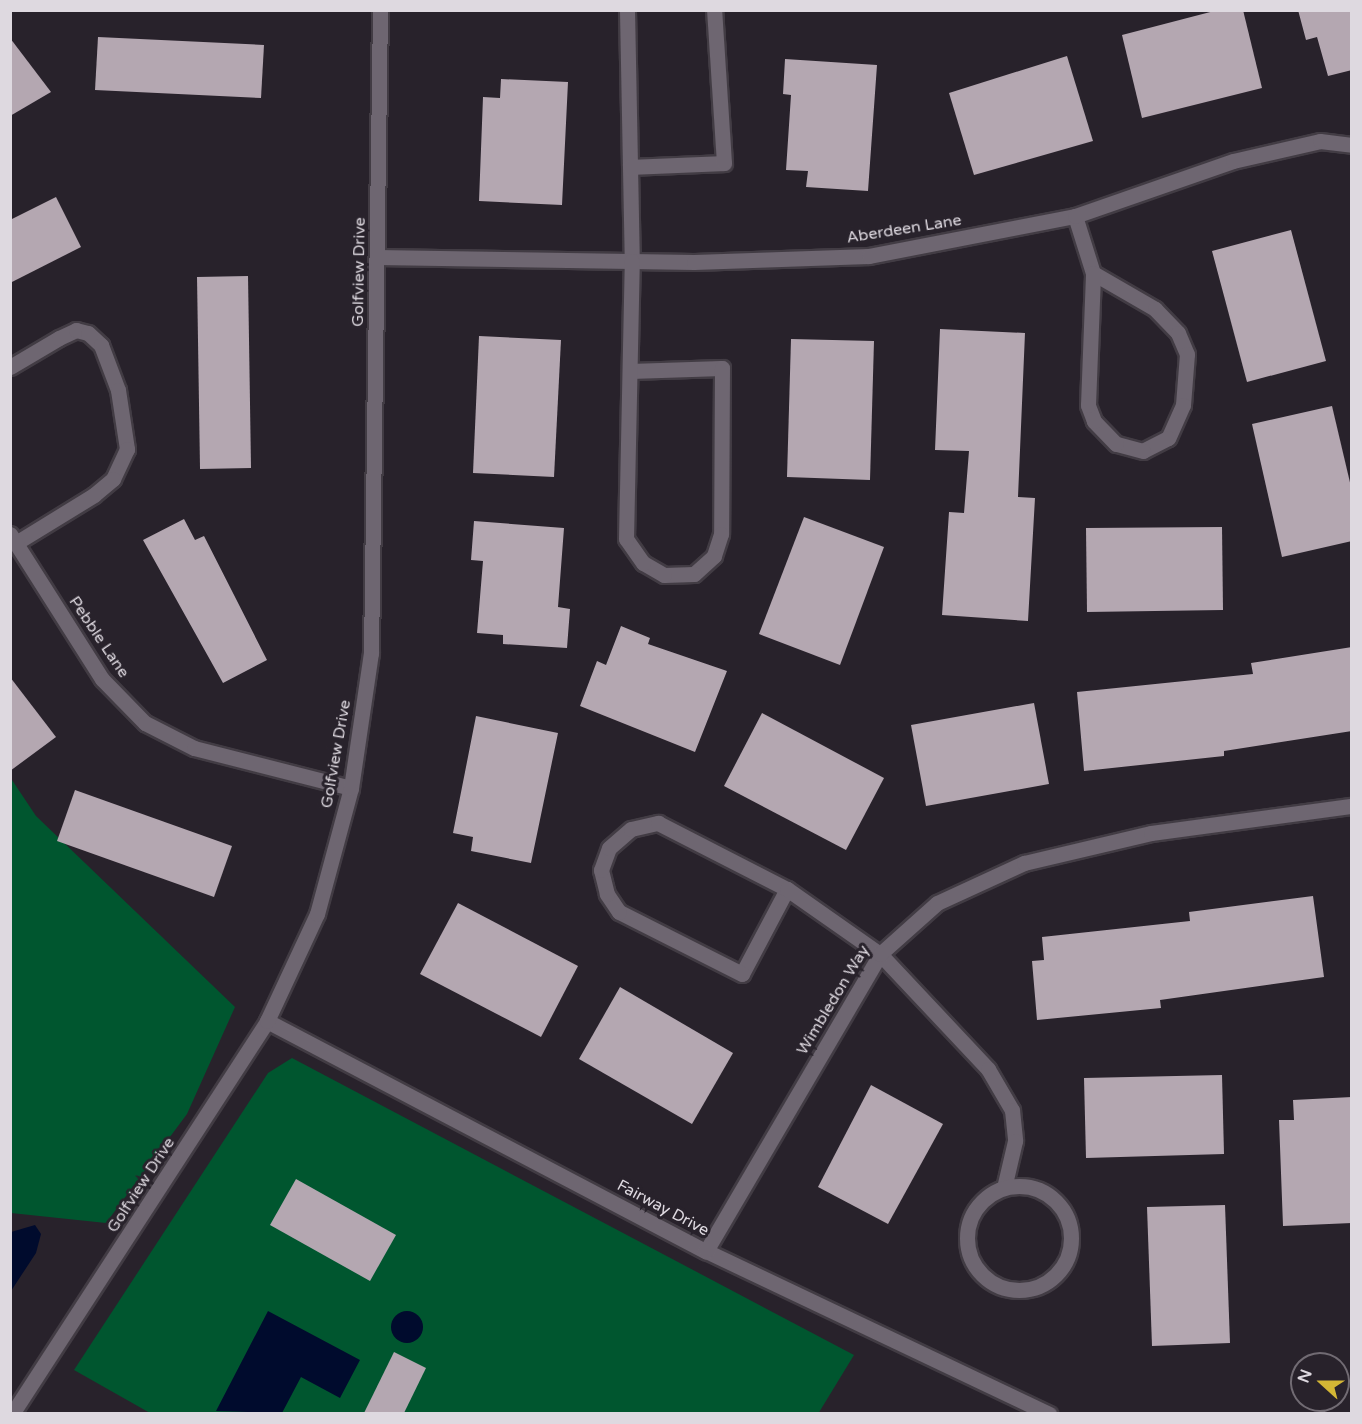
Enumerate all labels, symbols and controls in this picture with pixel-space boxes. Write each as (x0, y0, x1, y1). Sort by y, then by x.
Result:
street label: Aberdeen Lane (845, 210, 963, 248)
street label: Golfview Drive (348, 217, 370, 327)
street label: Pebble Lane (65, 593, 133, 681)
street label: Golfview Drive (317, 698, 355, 810)
street label: Wimbledon Way (793, 942, 873, 1058)
street label: Golfview Drive (103, 1134, 179, 1236)
street label: Fairway Drive (614, 1176, 712, 1240)
north arrow (1290, 1352, 1350, 1412)
text: N (1293, 1367, 1317, 1386)

